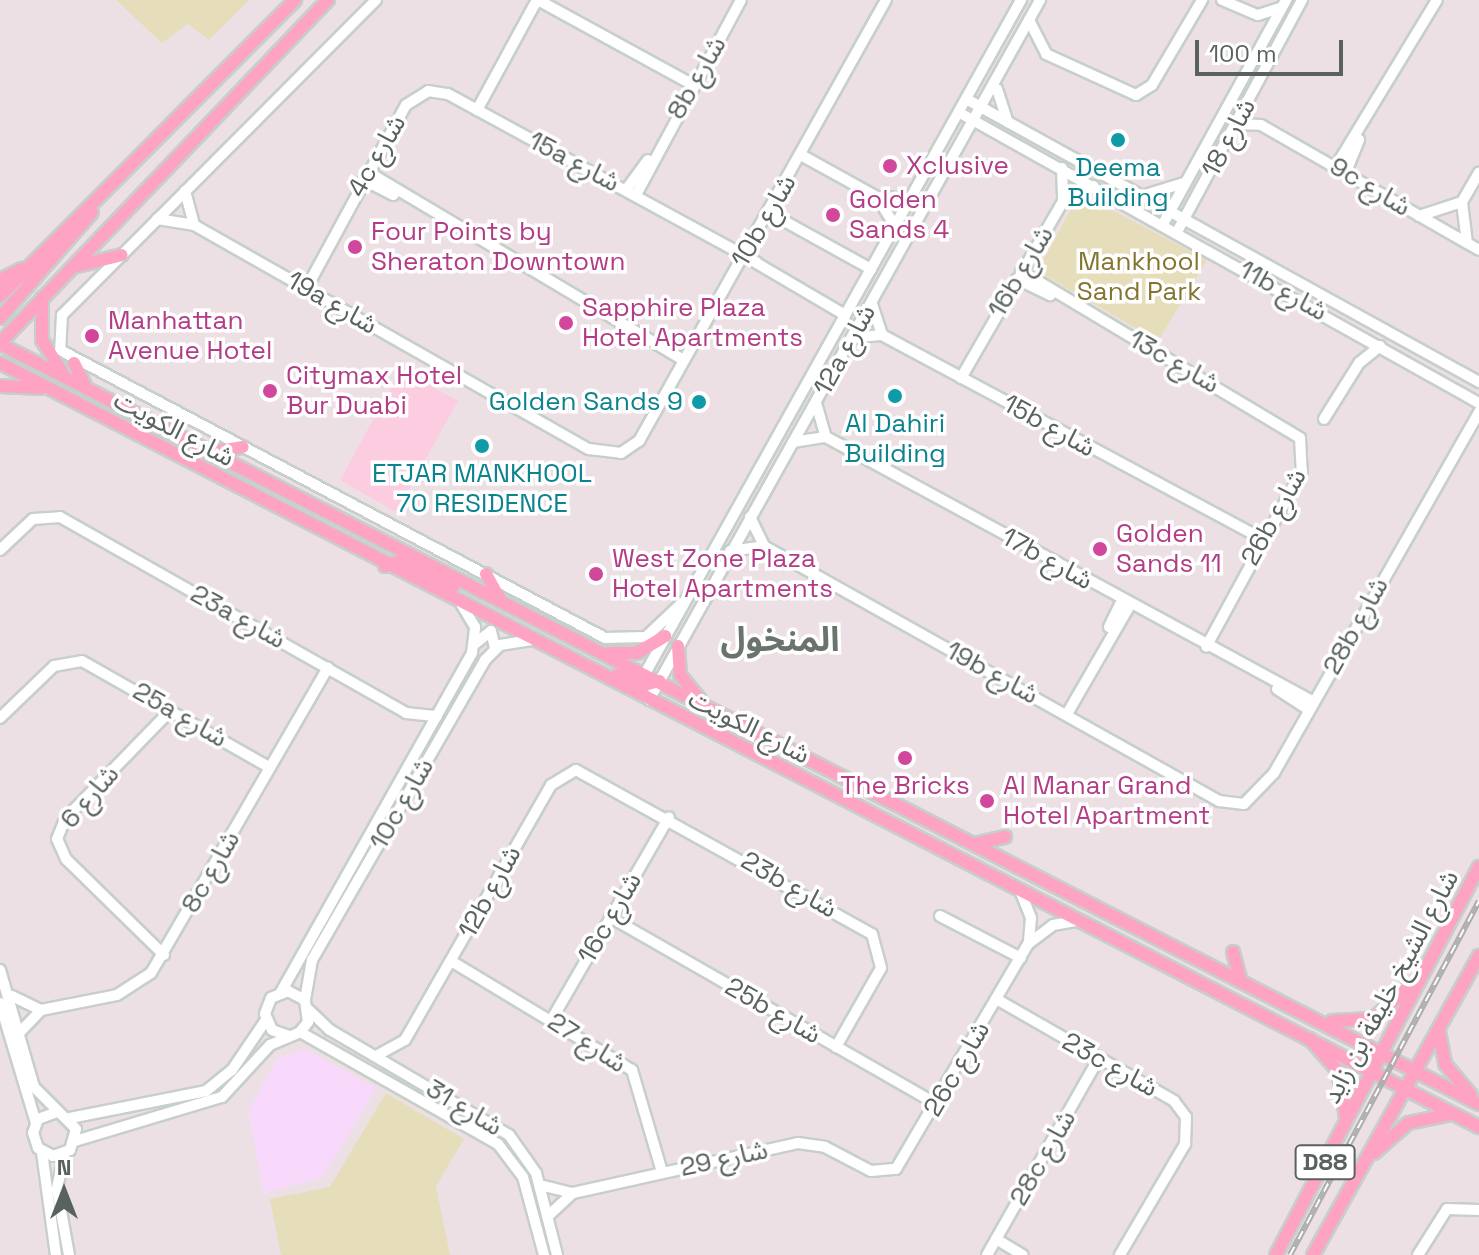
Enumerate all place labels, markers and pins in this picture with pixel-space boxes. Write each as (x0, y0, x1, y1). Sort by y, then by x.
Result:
marker: Deema Building (1109, 131, 1127, 149)
place label: Xclusive (906, 150, 1009, 182)
place label: Deema Building (1067, 152, 1169, 214)
marker: Xclusive (881, 157, 899, 175)
place label: Golden Sands 4 (849, 184, 949, 246)
marker: Golden Sands 4 (824, 206, 842, 224)
place label: Four Points by Sheraton Downtown (371, 216, 625, 278)
marker: Four Points by Sheraton Downtown (346, 238, 364, 256)
place label: Sapphire Plaza Hotel Apartments (582, 292, 803, 354)
place label: Manhattan Avenue Hotel (108, 305, 272, 366)
marker: Sapphire Plaza Hotel Apartments (557, 314, 575, 332)
marker: Manhattan Avenue Hotel (83, 327, 101, 345)
place label: Citymax Hotel Bur Duabi (286, 360, 462, 422)
marker: Citymax Hotel Bur Duabi (261, 382, 279, 400)
place label: Golden Sands 9 (489, 386, 683, 418)
marker: Al Dahiri Building (886, 387, 904, 405)
marker: Golden Sands 9 (690, 393, 708, 411)
place label: Al Dahiri Building (844, 408, 946, 470)
marker: ETJAR MANKHOOL 70 RESIDENCE (473, 437, 491, 455)
place label: ETJAR MANKHOOL 70 RESIDENCE (372, 458, 592, 520)
place label: Golden Sands 11 (1116, 518, 1222, 580)
marker: Golden Sands 11 (1091, 540, 1109, 558)
place label: West Zone Plaza Hotel Apartments (612, 543, 833, 604)
marker: West Zone Plaza Hotel Apartments (587, 565, 605, 583)
marker: The Bricks (896, 749, 914, 767)
place label: The Bricks (840, 770, 970, 802)
place label: Al Manar Grand Hotel Apartment (1003, 770, 1211, 832)
marker: Al Manar Grand Hotel Apartment (978, 792, 996, 810)

